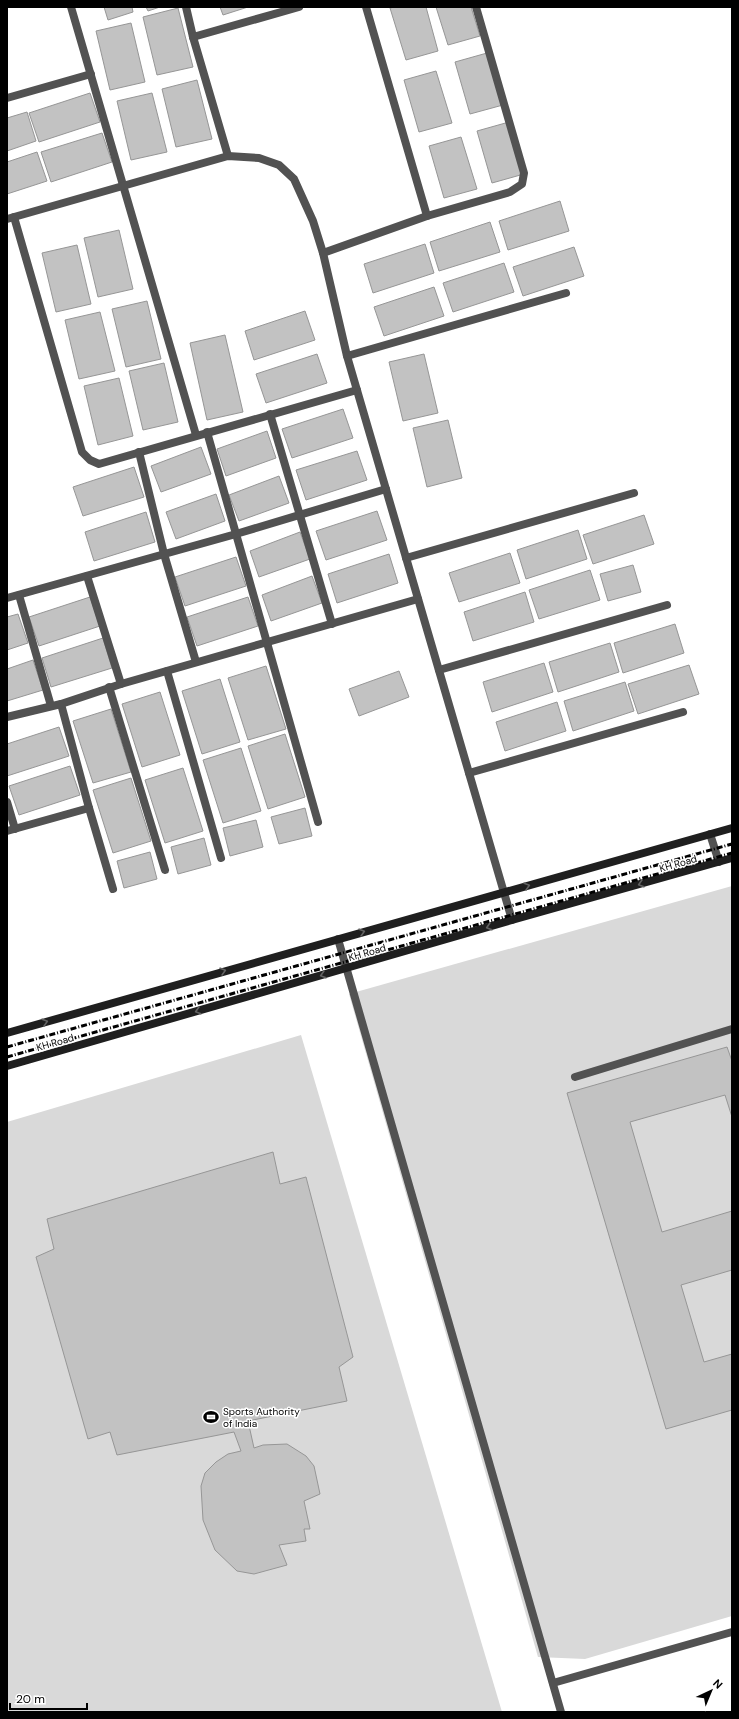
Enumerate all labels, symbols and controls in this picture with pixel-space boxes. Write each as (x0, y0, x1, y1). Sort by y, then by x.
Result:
street label: KH Road (658, 852, 698, 875)
one-way arrow (637, 879, 644, 888)
one-way arrow (524, 882, 531, 890)
one-way arrow (485, 922, 492, 931)
one-way arrow (358, 928, 365, 937)
street label: KH Road (347, 941, 387, 964)
one-way arrow (220, 967, 227, 976)
one-way arrow (320, 970, 327, 979)
one-way arrow (195, 1006, 202, 1015)
one-way arrow (41, 1019, 48, 1027)
street label: KH Road (35, 1031, 75, 1054)
place label: Sports Authority of India (223, 1405, 300, 1430)
sports icon: Sports Authority of India (202, 1408, 220, 1426)
north arrow (691, 1671, 731, 1711)
text: N (710, 1676, 726, 1692)
scale bar (10, 1685, 87, 1711)
text: 20 m (16, 1691, 45, 1707)

